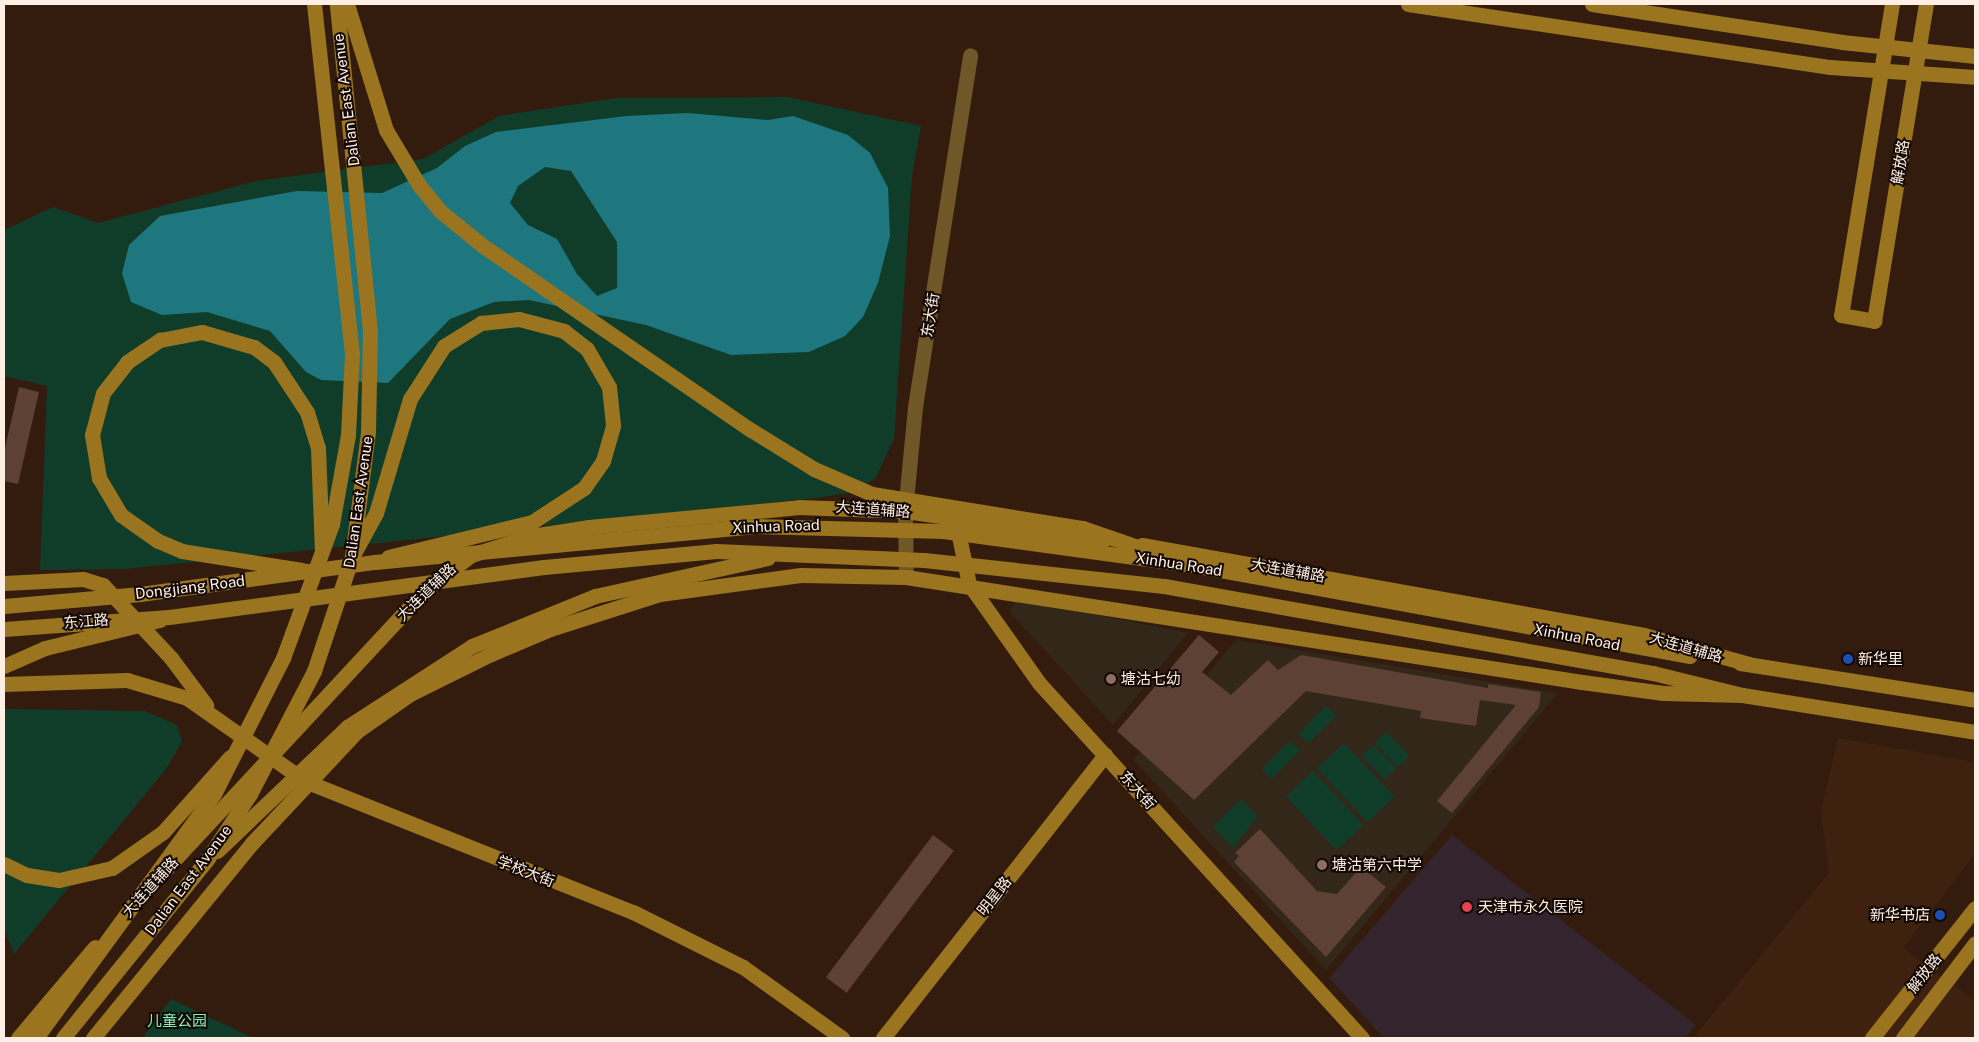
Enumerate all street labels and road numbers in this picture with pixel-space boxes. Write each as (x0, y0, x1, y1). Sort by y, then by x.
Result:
street label: Dalian East Avenue (329, 33, 363, 167)
street label: 解放路 (1888, 138, 1912, 186)
street label: 东大街 (918, 291, 942, 339)
street label: Dalian East Avenue (340, 435, 376, 569)
street label: 大连道辅路 (835, 497, 911, 521)
street label: Xinhua Road (732, 515, 820, 537)
street label: Xinhua Road (1134, 548, 1224, 580)
street label: 大连道辅路 (1250, 555, 1326, 585)
street label: 大连道辅路 (393, 559, 459, 625)
street label: Dongjiang Road (134, 571, 246, 603)
street label: 东江路 (63, 610, 109, 632)
street label: Xinhua Road (1532, 620, 1622, 654)
street label: 大连道辅路 (1647, 628, 1725, 666)
street label: 东大街 (1116, 767, 1160, 813)
street label: Dalian East Avenue (141, 821, 235, 939)
street label: 学校大街 (495, 852, 557, 890)
street label: 大连道辅路 (118, 853, 182, 921)
street label: 明星路 (973, 873, 1015, 919)
street label: 解放路 (1903, 950, 1945, 996)

